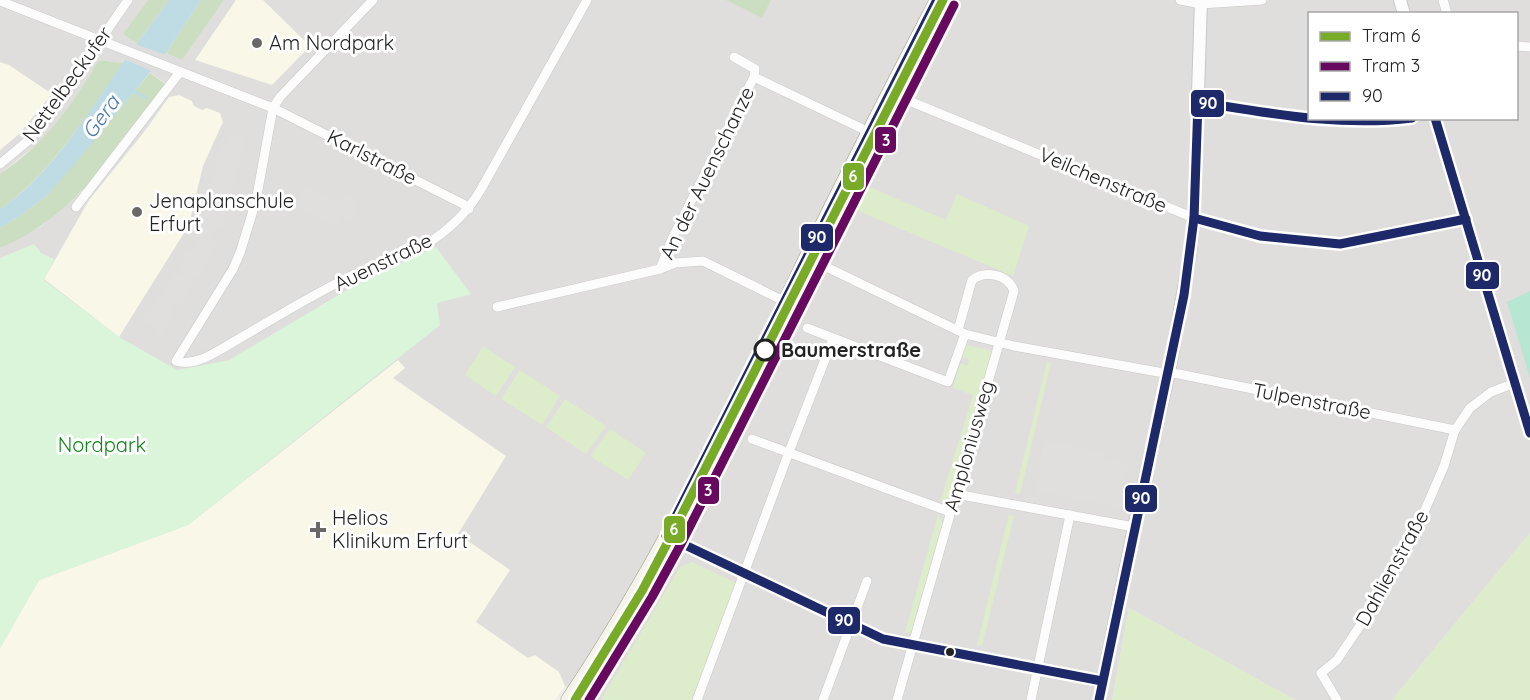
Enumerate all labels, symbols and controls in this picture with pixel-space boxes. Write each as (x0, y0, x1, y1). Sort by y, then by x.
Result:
legend (1308, 12, 1518, 120)
street label: Nettelbeckufer (16, 21, 117, 146)
text: Tram 6 (1362, 24, 1421, 47)
place label: Am Nordpark (269, 30, 394, 55)
marker: Am Nordpark (250, 36, 264, 50)
text: Tram 3 (1362, 54, 1420, 77)
street label: An der Auenschanze (654, 82, 759, 263)
text: 90 (1362, 84, 1383, 107)
water label: Gera (76, 89, 125, 143)
line badge: 90 (1190, 89, 1225, 118)
text: 90 (1199, 93, 1218, 113)
street label: Karlstraße (323, 123, 421, 190)
line badge: 3 (874, 126, 897, 154)
text: 3 (882, 130, 890, 150)
street label: Veilchenstraße (1035, 141, 1171, 218)
line badge: 6 (842, 162, 865, 191)
text: 6 (849, 166, 858, 186)
place label: Jenaplanschule Erfurt (149, 188, 294, 236)
marker: Jenaplanschule Erfurt (130, 205, 144, 219)
line badge: 90 (800, 223, 834, 252)
street label: Auenstraße (330, 227, 436, 296)
text: 90 (808, 227, 827, 247)
line badge: 90 (1465, 261, 1500, 290)
text: 90 (1473, 265, 1492, 285)
place label: Baumerstraße (781, 337, 921, 362)
marker: Baumerstraße (754, 339, 776, 361)
street label: Amploniusweg (938, 377, 999, 514)
street label: Tulpenstraße (1251, 377, 1373, 424)
park label: Nordpark (58, 432, 146, 457)
line badge: 3 (697, 476, 720, 505)
text: 3 (704, 480, 712, 500)
line badge: 90 (1124, 484, 1158, 513)
text: 90 (1132, 488, 1151, 508)
place label: Helios Klinikum Erfurt (332, 505, 468, 553)
street label: Dahlienstraße (1349, 505, 1434, 630)
line badge: 6 (663, 515, 686, 544)
text: 6 (670, 519, 679, 539)
marker: Helios Klinikum Erfurt (309, 521, 327, 539)
line badge: 90 (827, 606, 861, 635)
text: 90 (835, 610, 854, 630)
unlabelled marker (944, 646, 956, 658)

